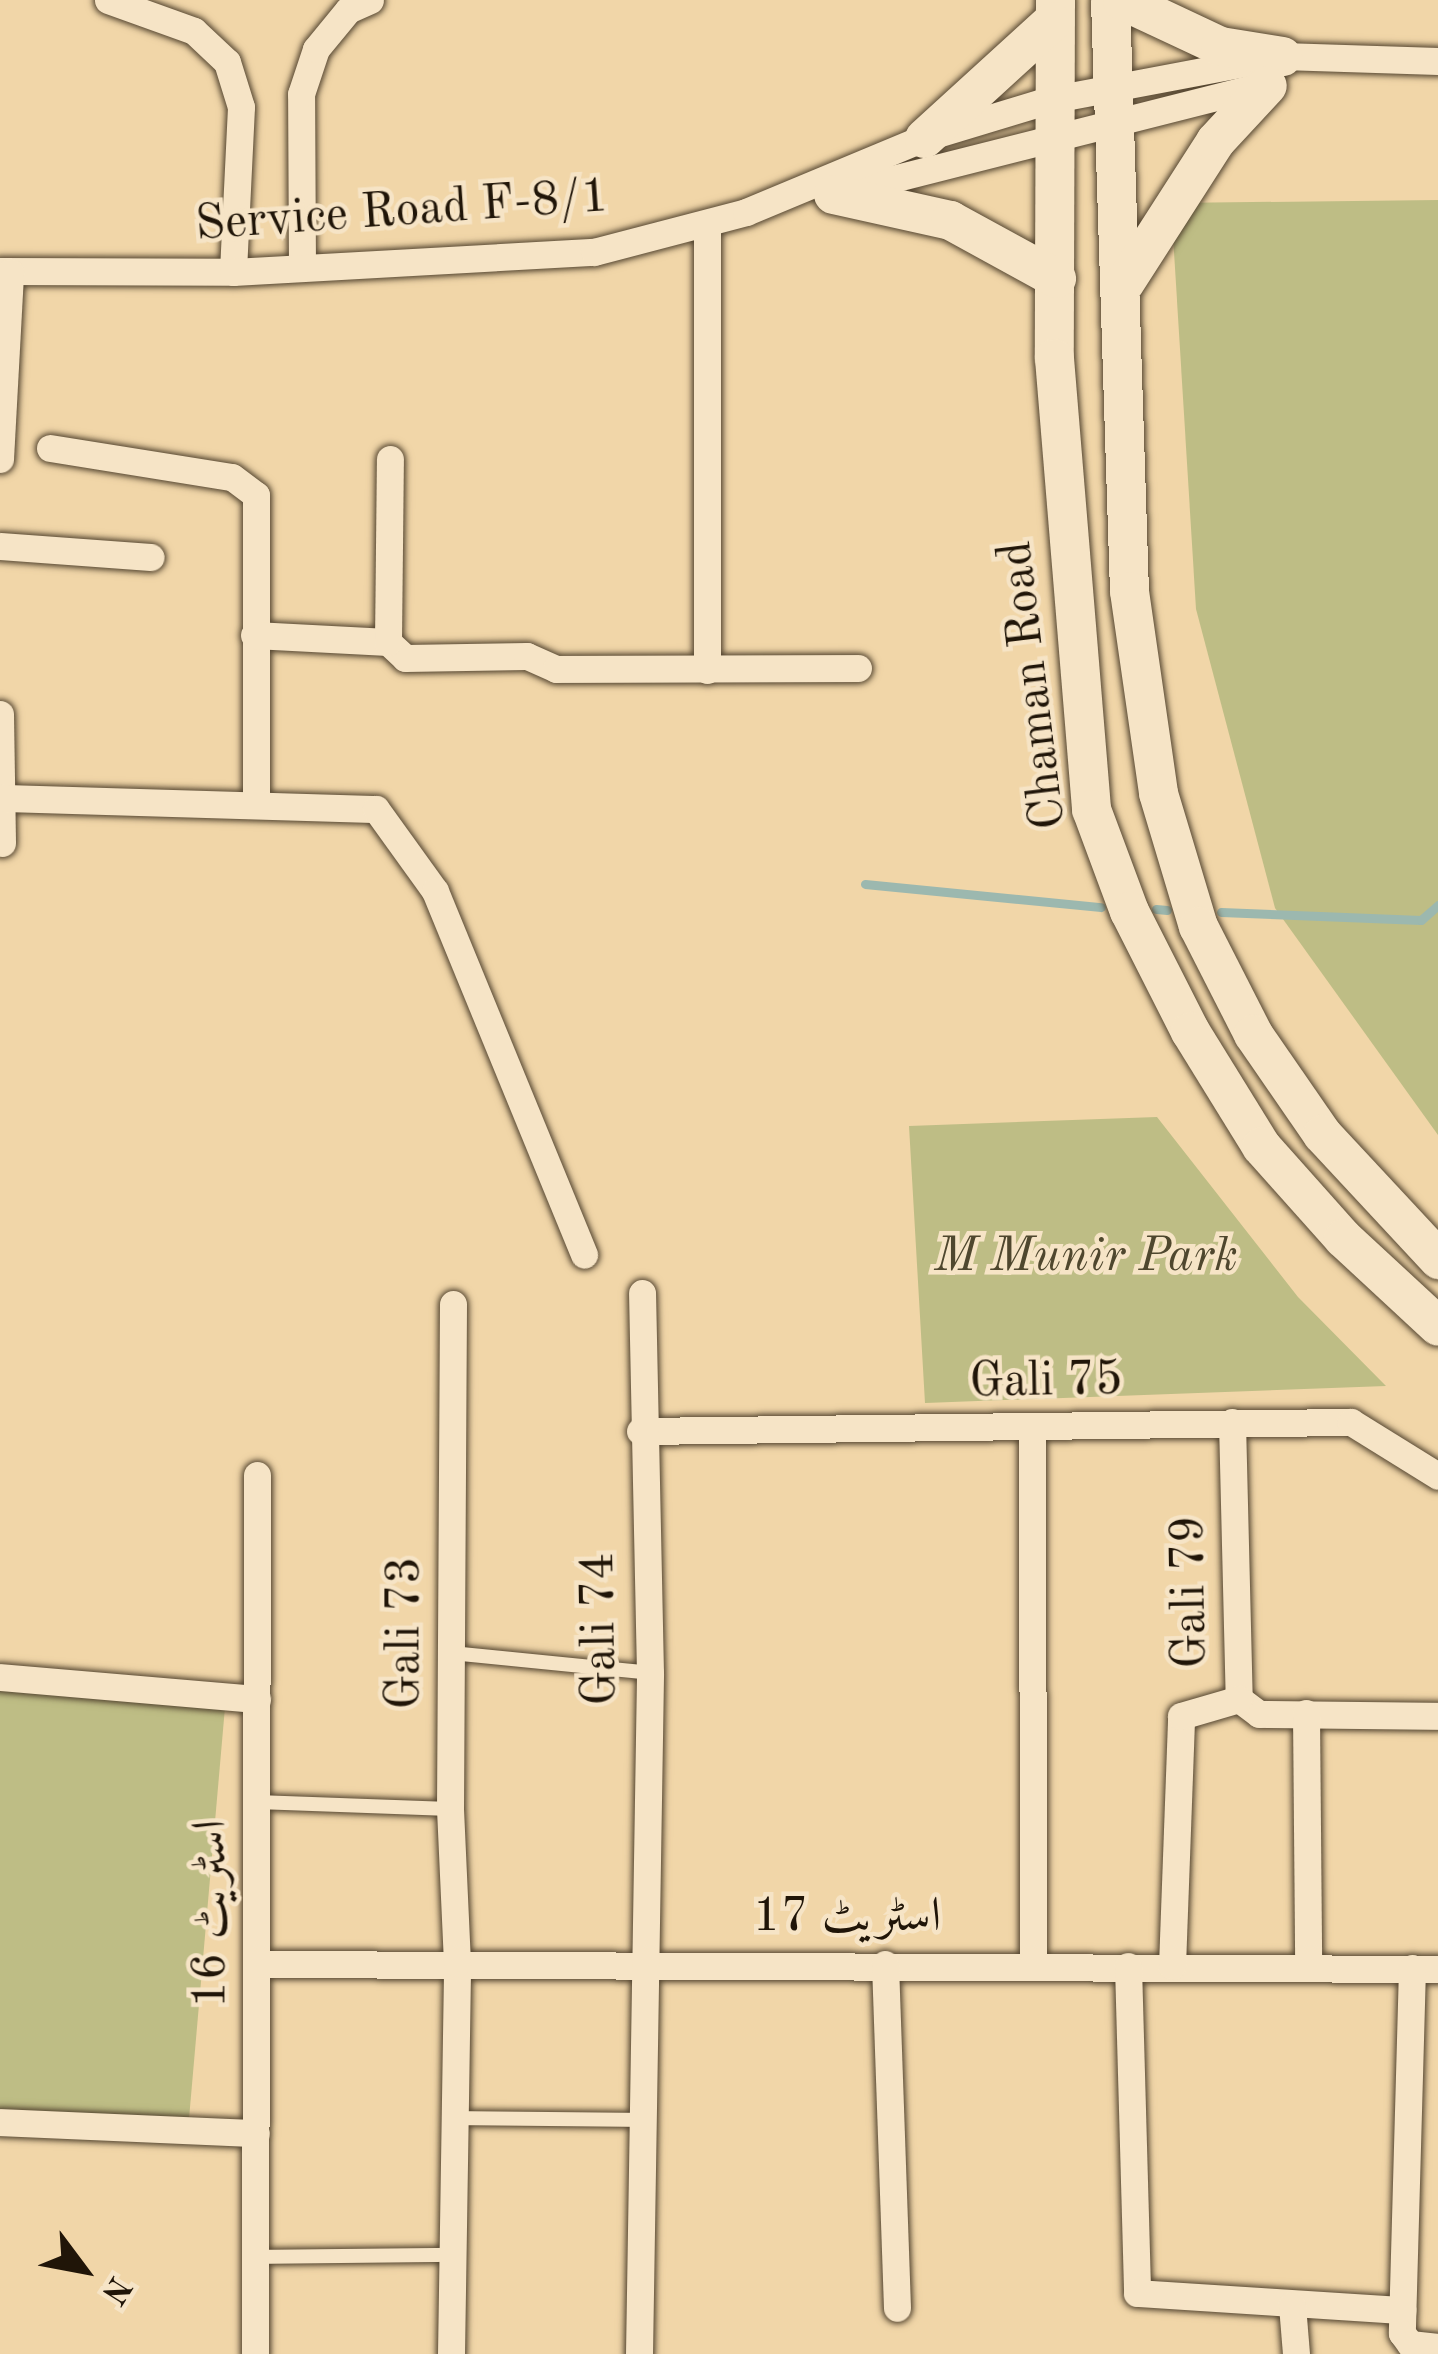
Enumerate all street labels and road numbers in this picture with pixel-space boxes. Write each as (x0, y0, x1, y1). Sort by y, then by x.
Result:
street label: Service Road F-8/1 (193, 169, 611, 255)
street label: Chaman Road (988, 538, 1080, 832)
street label: Gali 75 (969, 1352, 1123, 1412)
street label: Gali 79 (1161, 1515, 1221, 1669)
street label: Gali 74 (571, 1552, 631, 1706)
street label: Gali 73 (377, 1556, 435, 1710)
street label: اسٹریٹ 16 (183, 1820, 241, 2008)
street label: اسٹریٹ 17 (753, 1889, 941, 1947)

